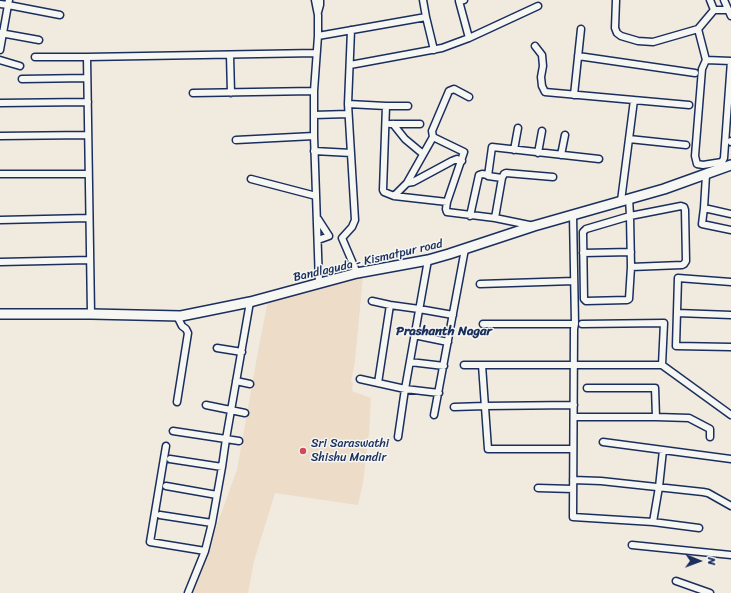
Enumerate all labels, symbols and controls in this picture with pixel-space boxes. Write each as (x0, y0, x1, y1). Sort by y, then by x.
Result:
street label: Bandlaguda - Kismatpur road (292, 237, 444, 285)
district label: Prashanth Nagar (396, 324, 492, 340)
place label: Sri Saraswathi Shishu Mandir (311, 437, 389, 465)
marker: Sri Saraswathi Shishu Mandir (298, 446, 308, 456)
north arrow (679, 541, 719, 581)
text: N (702, 557, 721, 565)

